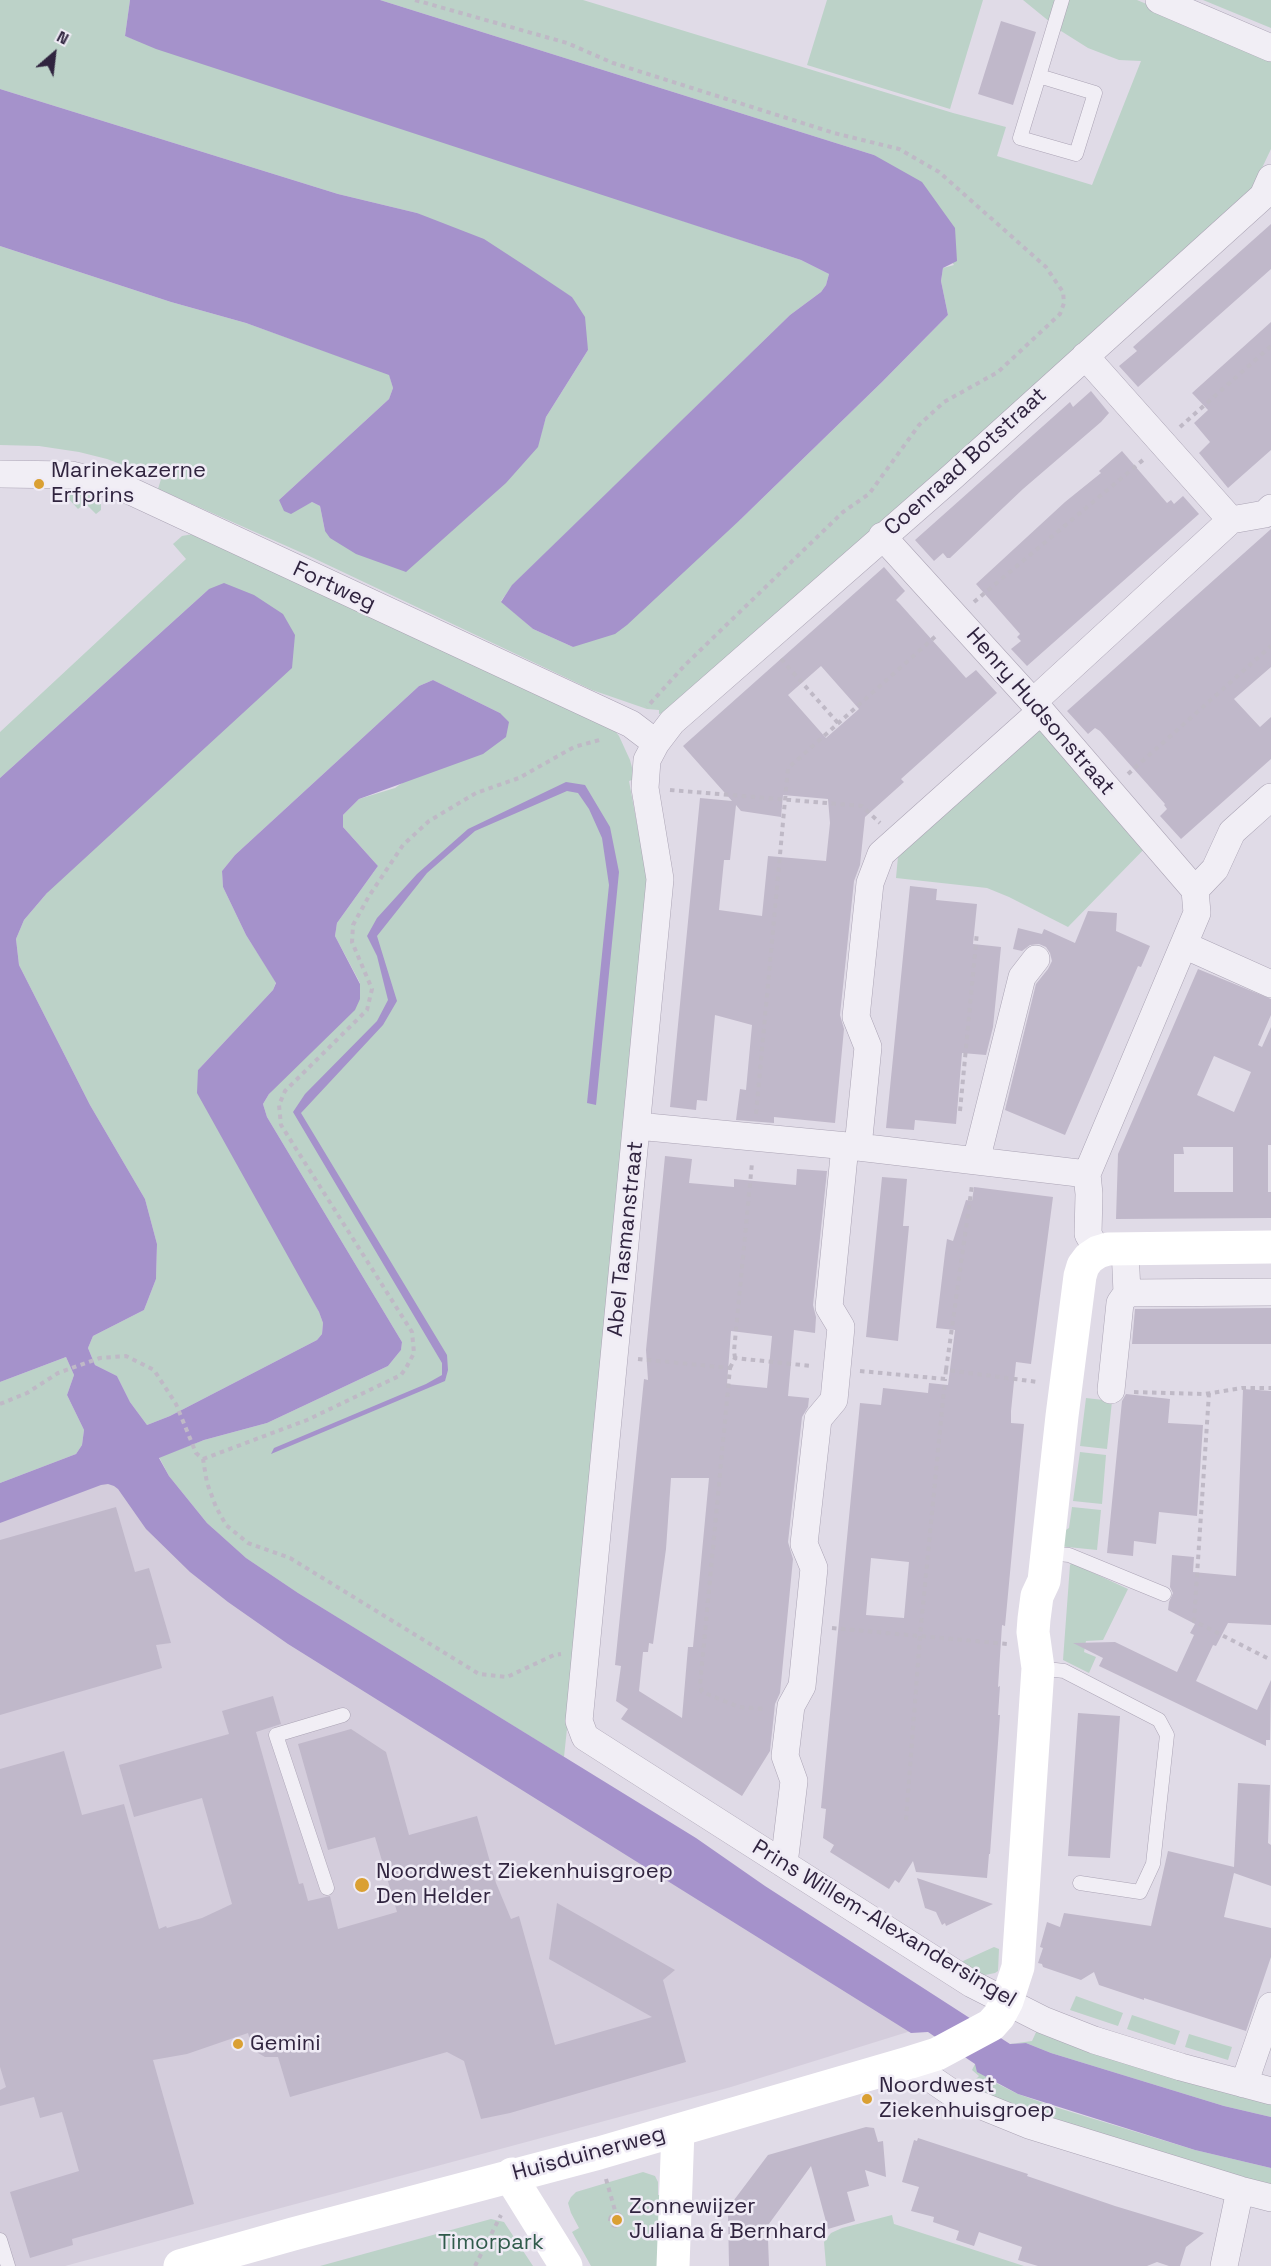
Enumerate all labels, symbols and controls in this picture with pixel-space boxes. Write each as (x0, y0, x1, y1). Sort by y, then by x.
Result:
north arrow (24, 24, 84, 84)
text: N (53, 26, 72, 49)
street label: Coenraad Botstraat (880, 382, 1052, 542)
place label: Marinekazerne Erfprins (51, 458, 206, 510)
marker: Marinekazerne Erfprins (32, 477, 46, 491)
street label: Fortweg (288, 556, 380, 618)
street label: Henry Hudsonstraat (960, 623, 1120, 801)
street label: Abel Tasmanstraat (603, 1140, 649, 1338)
street label: Prins Willem-Alexandersingel (747, 1835, 1021, 2013)
place label: Noordwest Ziekenhuisgroep Den Helder (376, 1859, 673, 1910)
marker: Noordwest Ziekenhuisgroep Den Helder (353, 1876, 371, 1894)
place label: Gemini (250, 2031, 321, 2057)
marker: Gemini (231, 2037, 245, 2051)
place label: Noordwest Ziekenhuisgroep (879, 2073, 1054, 2124)
marker: Noordwest Ziekenhuisgroep (860, 2092, 874, 2106)
street label: Huisduinerweg (510, 2121, 668, 2187)
place label: Zonnewijzer Juliana & Bernhard (629, 2194, 827, 2246)
marker: Zonnewijzer Juliana & Bernhard (610, 2213, 624, 2227)
park label: Timorpark (438, 2230, 544, 2256)

